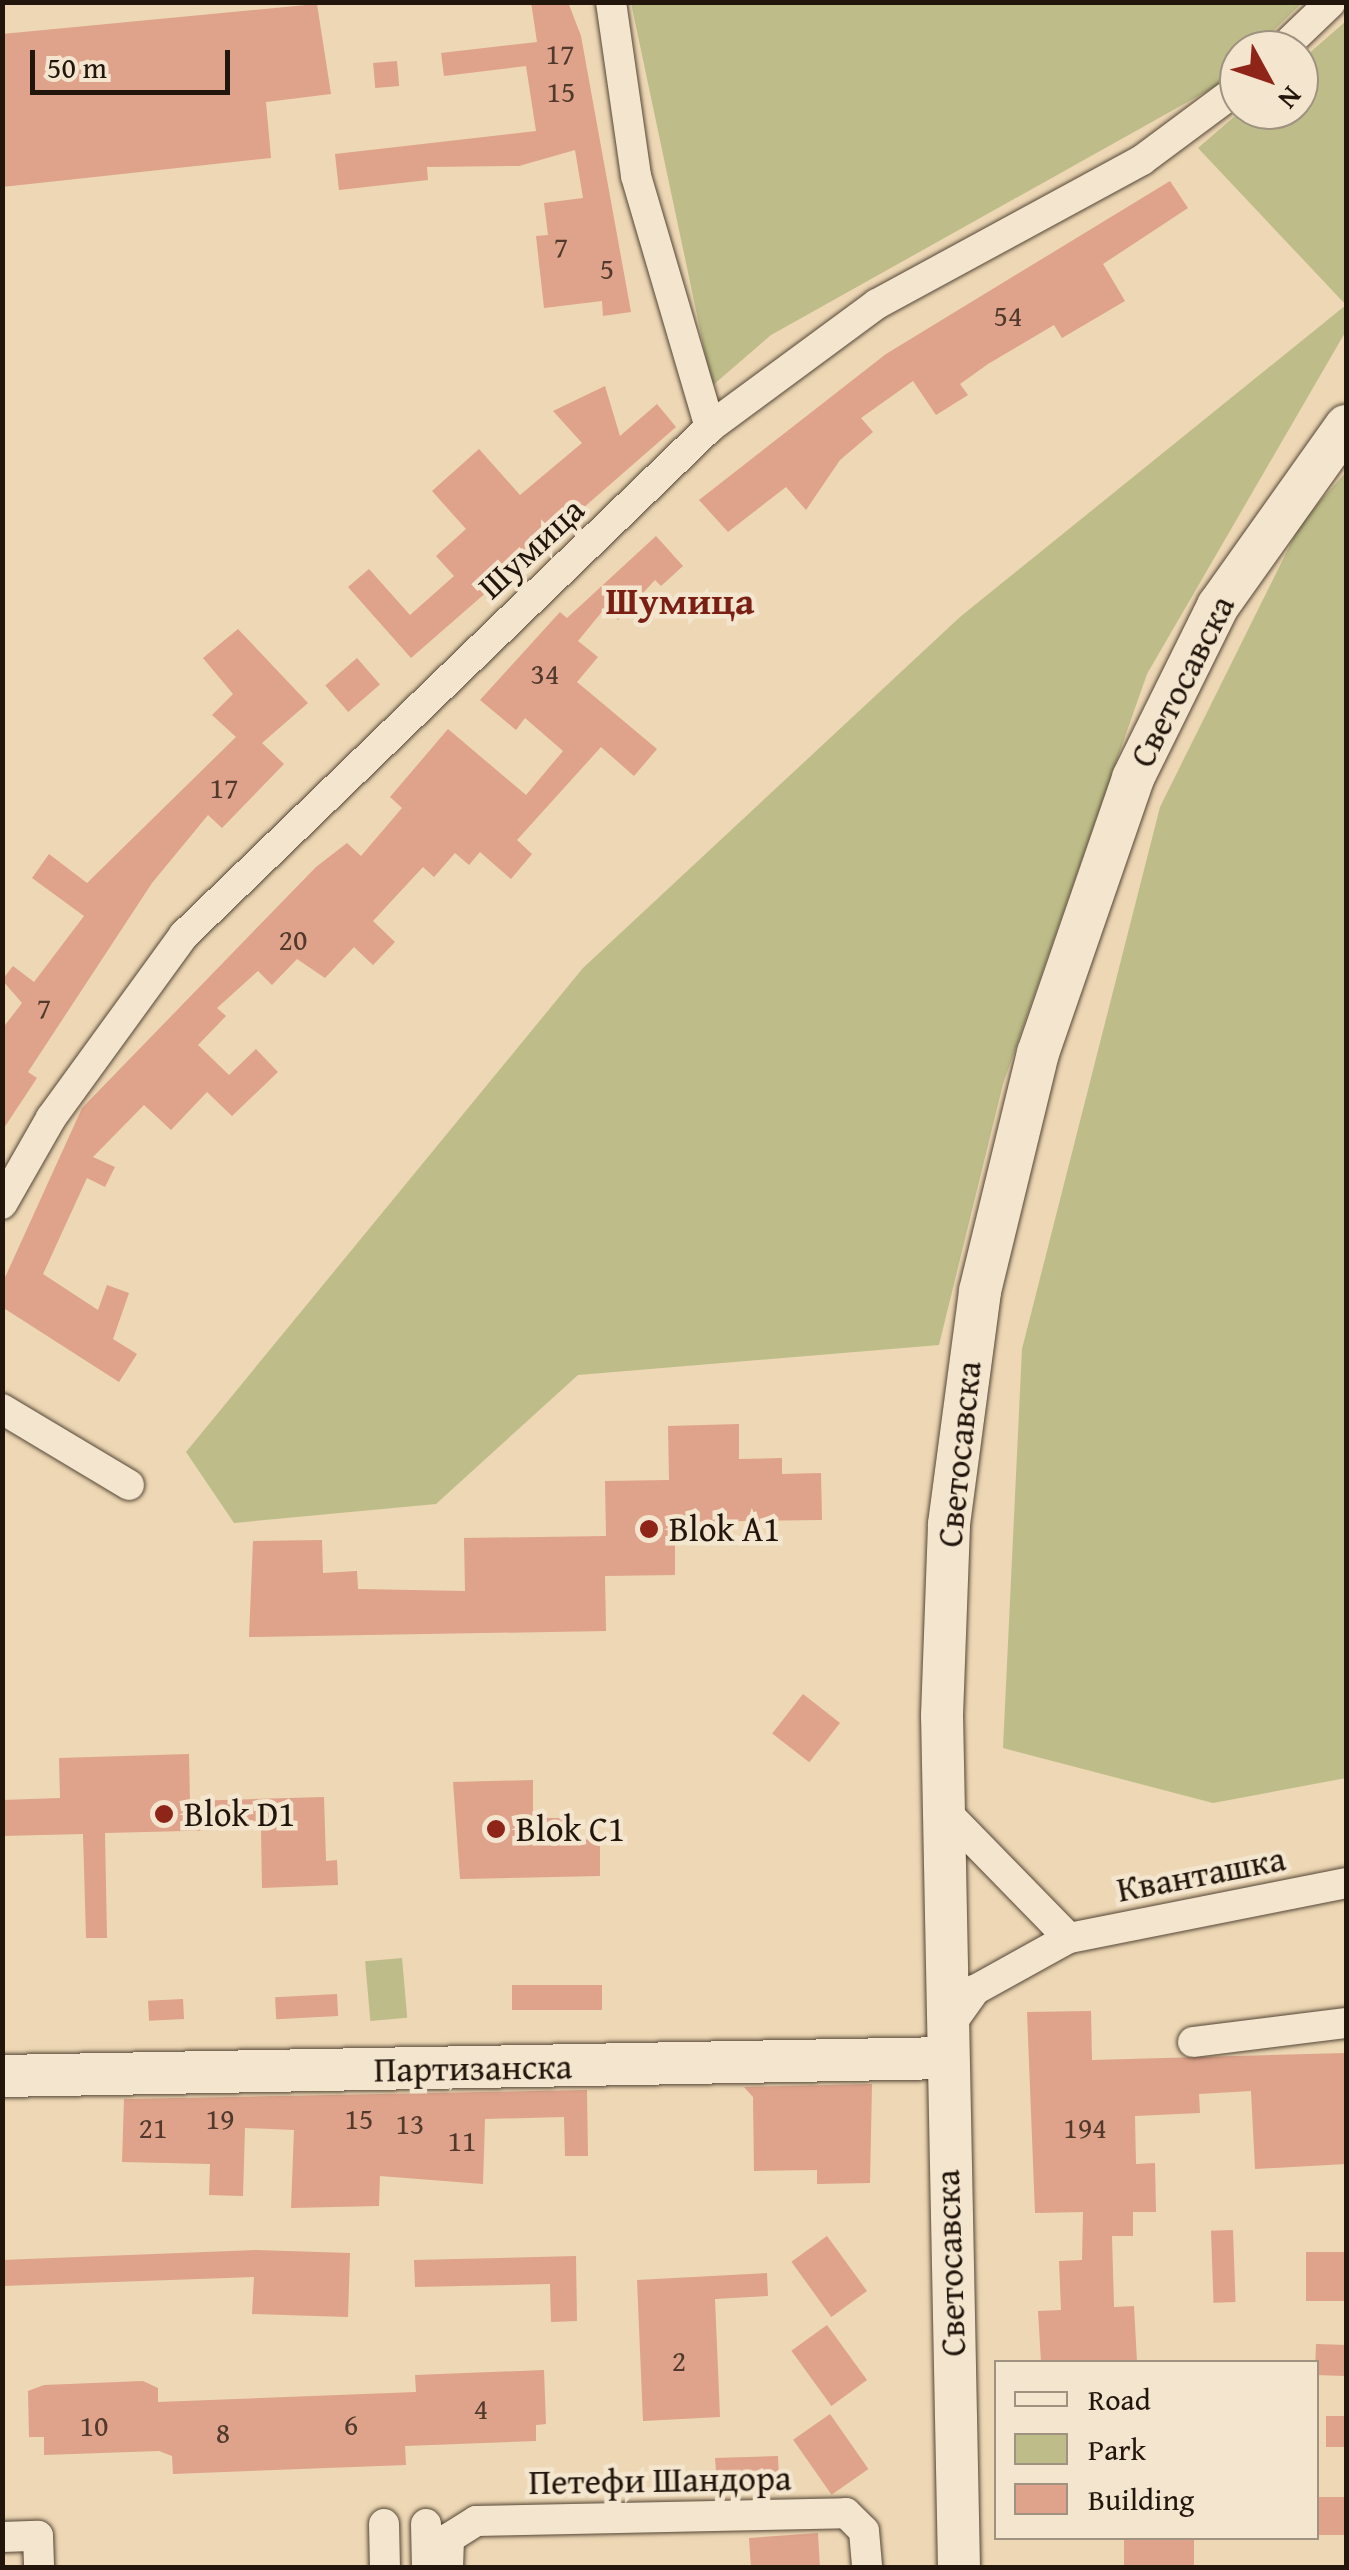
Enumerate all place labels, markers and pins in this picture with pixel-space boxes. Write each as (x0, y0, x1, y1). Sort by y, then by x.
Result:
place label: Blok A1 (669, 1508, 780, 1550)
marker: Blok A1 (638, 1518, 660, 1540)
place label: Blok D1 (184, 1793, 295, 1835)
marker: Blok D1 (153, 1803, 175, 1825)
place label: Blok C1 (516, 1808, 625, 1850)
marker: Blok C1 (485, 1818, 507, 1840)

